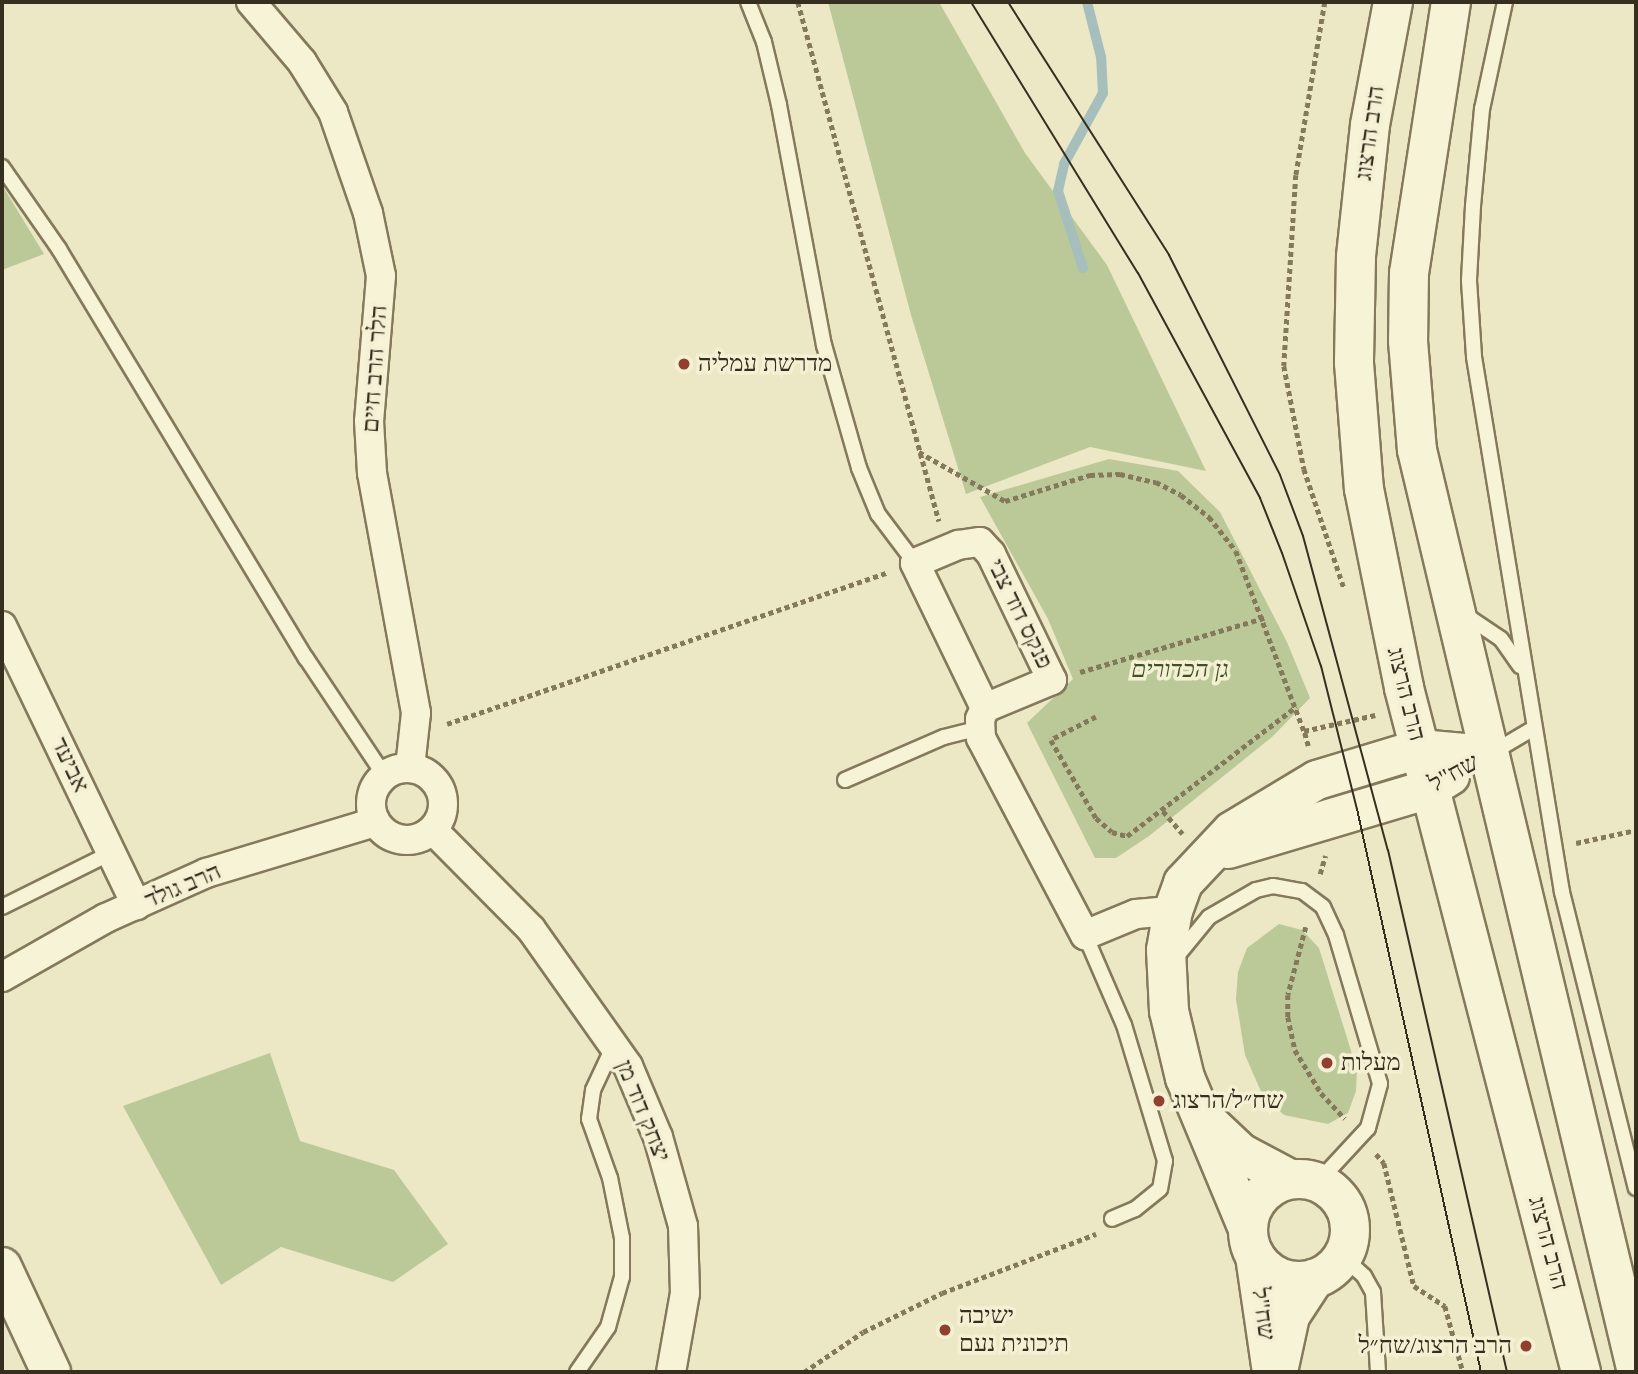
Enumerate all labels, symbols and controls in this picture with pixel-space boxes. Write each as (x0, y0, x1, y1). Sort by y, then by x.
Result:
street label: הרב הרצוג (1349, 84, 1391, 182)
street label: הלר הרב חיים (356, 304, 394, 434)
place label: מדרשת עמליה (698, 350, 832, 378)
marker: מדרשת עמליה (676, 356, 692, 372)
street label: פנקס דוד צבי (981, 554, 1059, 674)
street label: הרב הרצוג (1380, 644, 1432, 744)
park label: גן הכדורים (1131, 656, 1229, 684)
street label: אביעד (45, 733, 95, 797)
street label: שח"ל (1424, 748, 1484, 798)
street label: הרב גולד (141, 857, 225, 915)
place label: מעלות (1341, 1049, 1401, 1077)
marker: מעלות (1319, 1055, 1335, 1071)
street label: יצחק דוד מן (610, 1056, 676, 1166)
place label: שח״ל/הרצוג (1173, 1087, 1283, 1115)
marker: שח״ל/הרצוג (1151, 1093, 1167, 1109)
street label: הרב הרצוג (1522, 1193, 1574, 1293)
street label: שח"ל (1245, 1286, 1281, 1342)
place label: ישיבה תיכונית נעם (959, 1302, 1069, 1358)
marker: ישיבה תיכונית נעם (937, 1322, 953, 1338)
place label: הרב הרצוג/שח״ל (1358, 1332, 1512, 1360)
marker: הרב הרצוג/שח״ל (1518, 1338, 1534, 1354)

